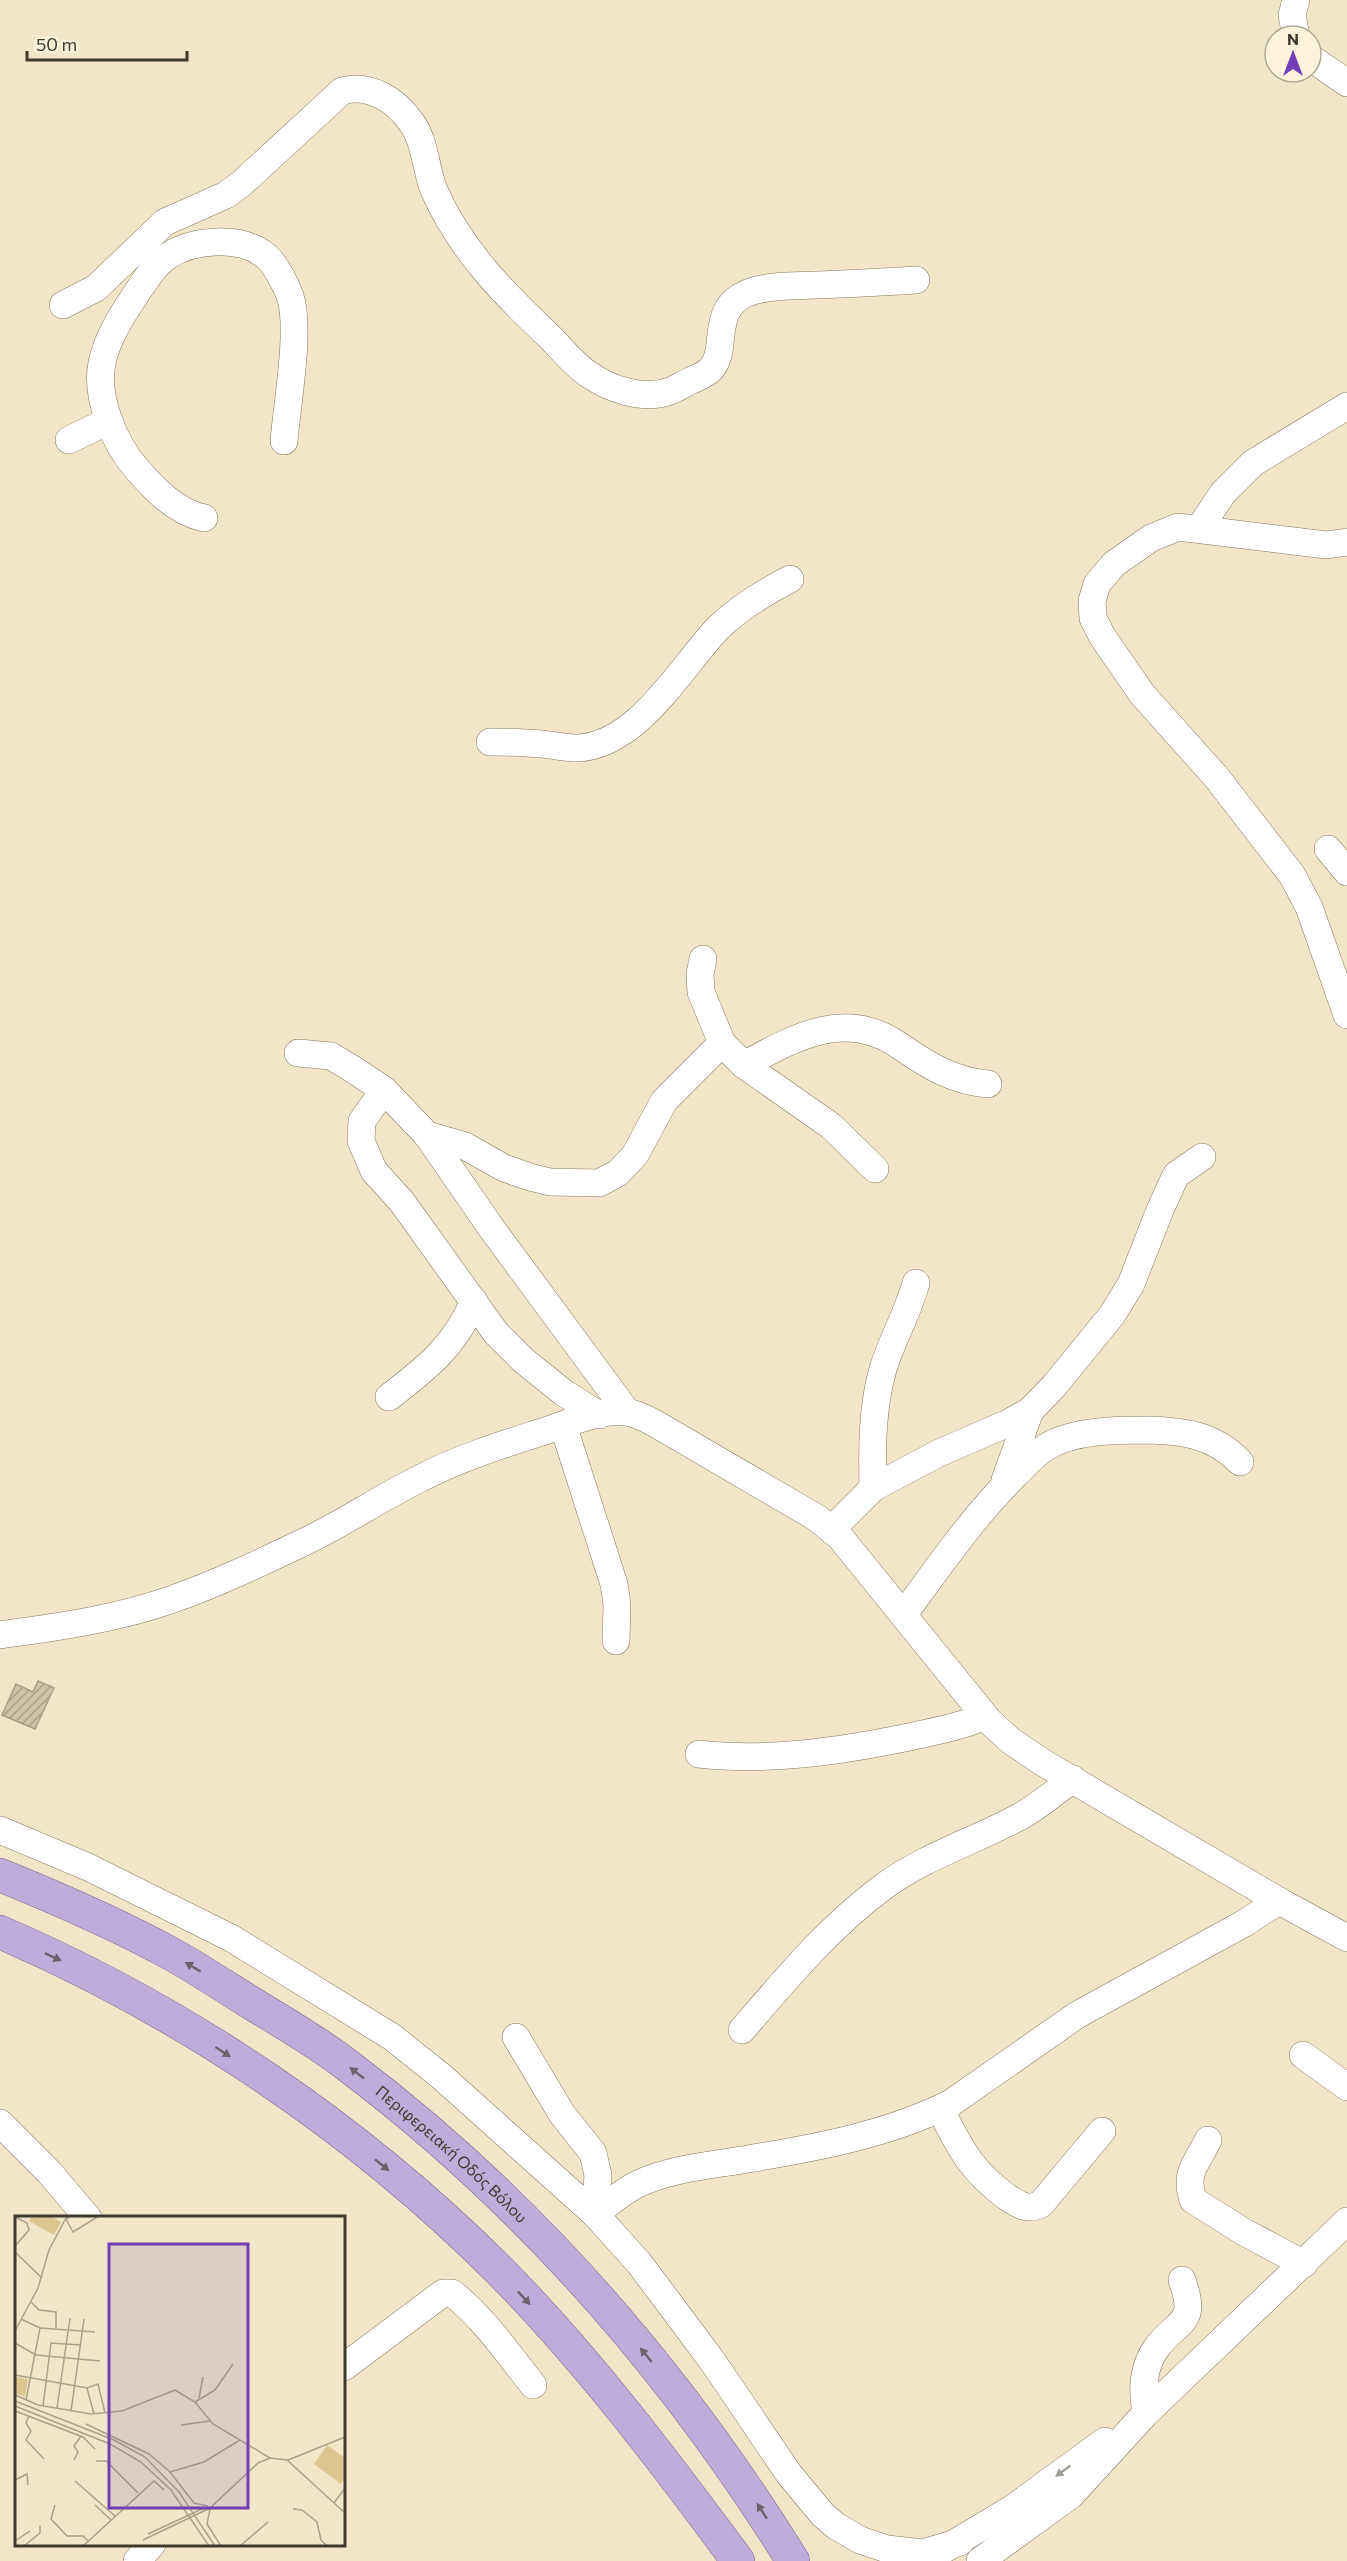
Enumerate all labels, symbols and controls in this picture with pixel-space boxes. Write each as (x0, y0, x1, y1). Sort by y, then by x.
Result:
scale bar (27, 24, 188, 62)
north arrow (1263, 24, 1323, 84)
text: N (1287, 29, 1299, 48)
text: 50 m (36, 33, 77, 55)
one-way arrow (45, 1952, 62, 1961)
one-way arrow (185, 1962, 201, 1973)
one-way arrow (215, 2046, 231, 2057)
one-way arrow (349, 2066, 365, 2079)
street label: Περιφερειακή Οδός Βόλου (372, 2081, 531, 2226)
one-way arrow (374, 2158, 390, 2171)
inset map (15, 2216, 345, 2546)
one-way arrow (517, 2290, 531, 2304)
one-way arrow (639, 2347, 652, 2363)
one-way arrow (1056, 2465, 1072, 2477)
one-way arrow (756, 2504, 768, 2520)

